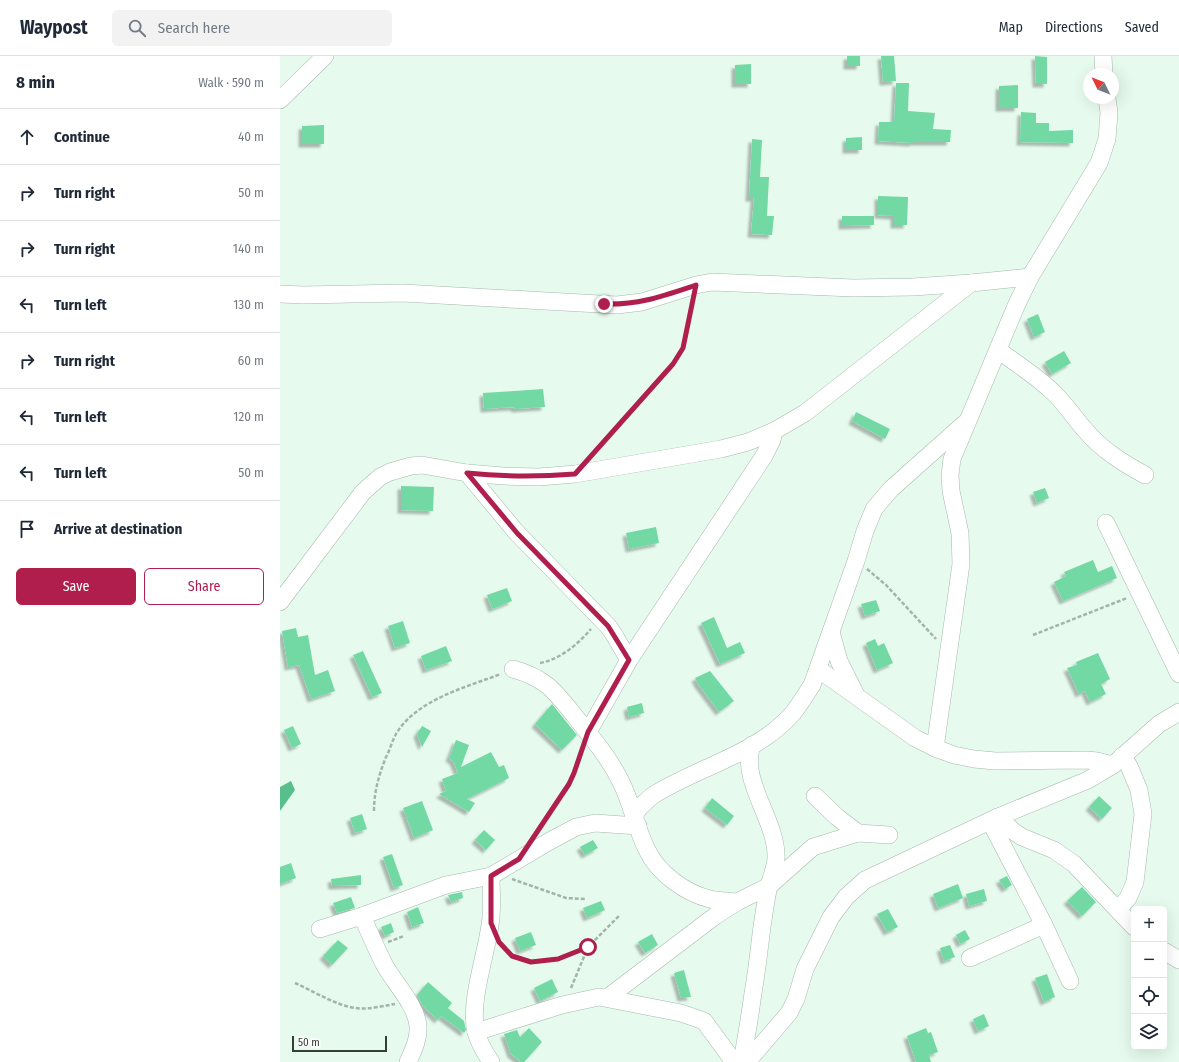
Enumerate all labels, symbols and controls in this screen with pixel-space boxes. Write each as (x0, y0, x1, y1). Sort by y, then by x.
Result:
search box (112, 10, 392, 46)
text: Waypost (20, 16, 88, 39)
icon: search (126, 17, 148, 39)
text: Search here (158, 19, 230, 37)
text: Map (999, 19, 1023, 36)
text: Directions (1045, 19, 1103, 36)
text: Saved (1125, 19, 1159, 36)
north arrow (1083, 68, 1119, 104)
text: 8 min (16, 72, 55, 93)
text: Walk · 590 m (198, 75, 264, 90)
icon: ahead (16, 126, 38, 148)
text: Continue (54, 128, 110, 146)
text: 40 m (238, 129, 264, 144)
icon: right (16, 182, 38, 204)
text: Turn right (54, 184, 115, 202)
text: 50 m (238, 185, 264, 200)
icon: right (16, 238, 38, 260)
text: Turn right (54, 240, 115, 258)
text: 140 m (233, 241, 264, 256)
icon: left (16, 294, 38, 316)
route end (595, 295, 613, 313)
text: Turn left (54, 296, 107, 314)
text: 130 m (233, 297, 264, 312)
icon: right (16, 350, 38, 372)
text: Turn right (54, 352, 115, 370)
text: 60 m (238, 353, 264, 368)
icon: left (16, 406, 38, 428)
text: Turn left (54, 408, 107, 426)
text: 120 m (233, 409, 264, 424)
icon: left (16, 462, 38, 484)
text: Turn left (54, 464, 107, 482)
text: 50 m (238, 465, 264, 480)
icon: arrive (16, 518, 38, 540)
text: Arrive at destination (54, 520, 182, 538)
button: Save (16, 568, 136, 605)
button: Share (144, 568, 264, 605)
map controls (1131, 906, 1167, 1050)
button: + (1131, 906, 1167, 942)
route start (579, 938, 597, 956)
button: − (1131, 942, 1167, 978)
button: locate (1131, 978, 1167, 1014)
button: layers (1131, 1014, 1167, 1050)
scale bar (292, 1034, 387, 1053)
text: 50 m (298, 1036, 320, 1049)

